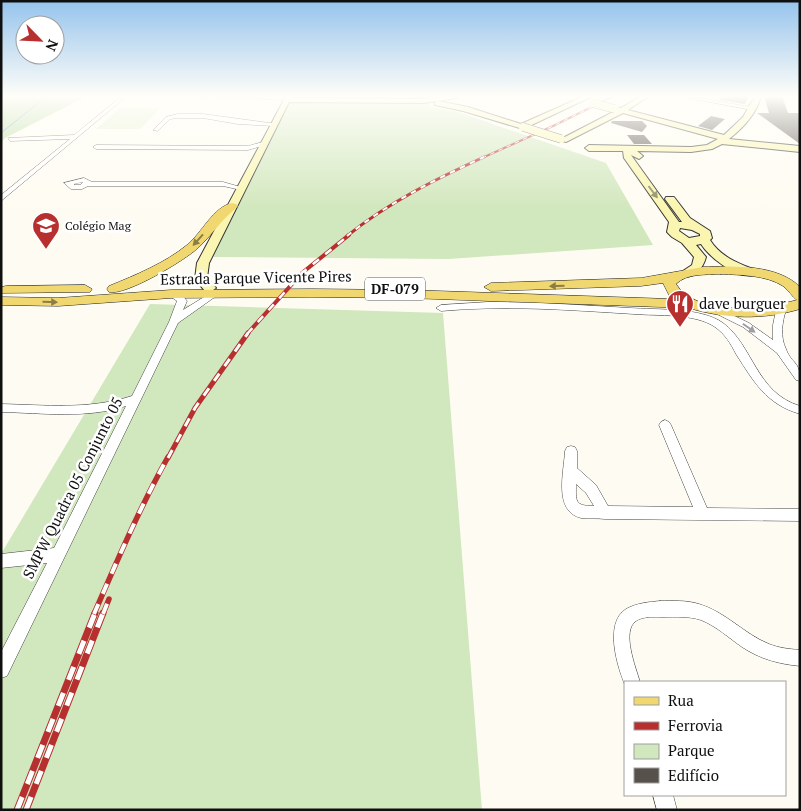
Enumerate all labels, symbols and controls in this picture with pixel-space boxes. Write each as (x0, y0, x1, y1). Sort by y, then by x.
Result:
north arrow (15, 15, 65, 65)
text: N (41, 37, 63, 55)
one-way arrow (647, 185, 658, 198)
school or university icon: Colégio Mag (31, 211, 61, 250)
place label: Colégio Mag (65, 218, 132, 233)
one-way arrow (192, 234, 203, 247)
street label: Estrada Parque Vicente Pires (160, 265, 352, 289)
road number: DF-079 (365, 278, 425, 300)
one-way arrow (549, 282, 565, 290)
restaurant icon: dave burguer (665, 289, 695, 328)
place label: dave burguer (699, 293, 786, 313)
one-way arrow (42, 298, 58, 306)
one-way arrow (742, 323, 756, 333)
street label: SMPW Quadra 05 Conjunto 05 (18, 393, 127, 582)
legend (624, 681, 786, 796)
text: Rua (668, 690, 694, 710)
text: Ferrovia (668, 715, 723, 735)
text: Parque (668, 740, 715, 760)
text: Edifício (668, 765, 719, 785)

